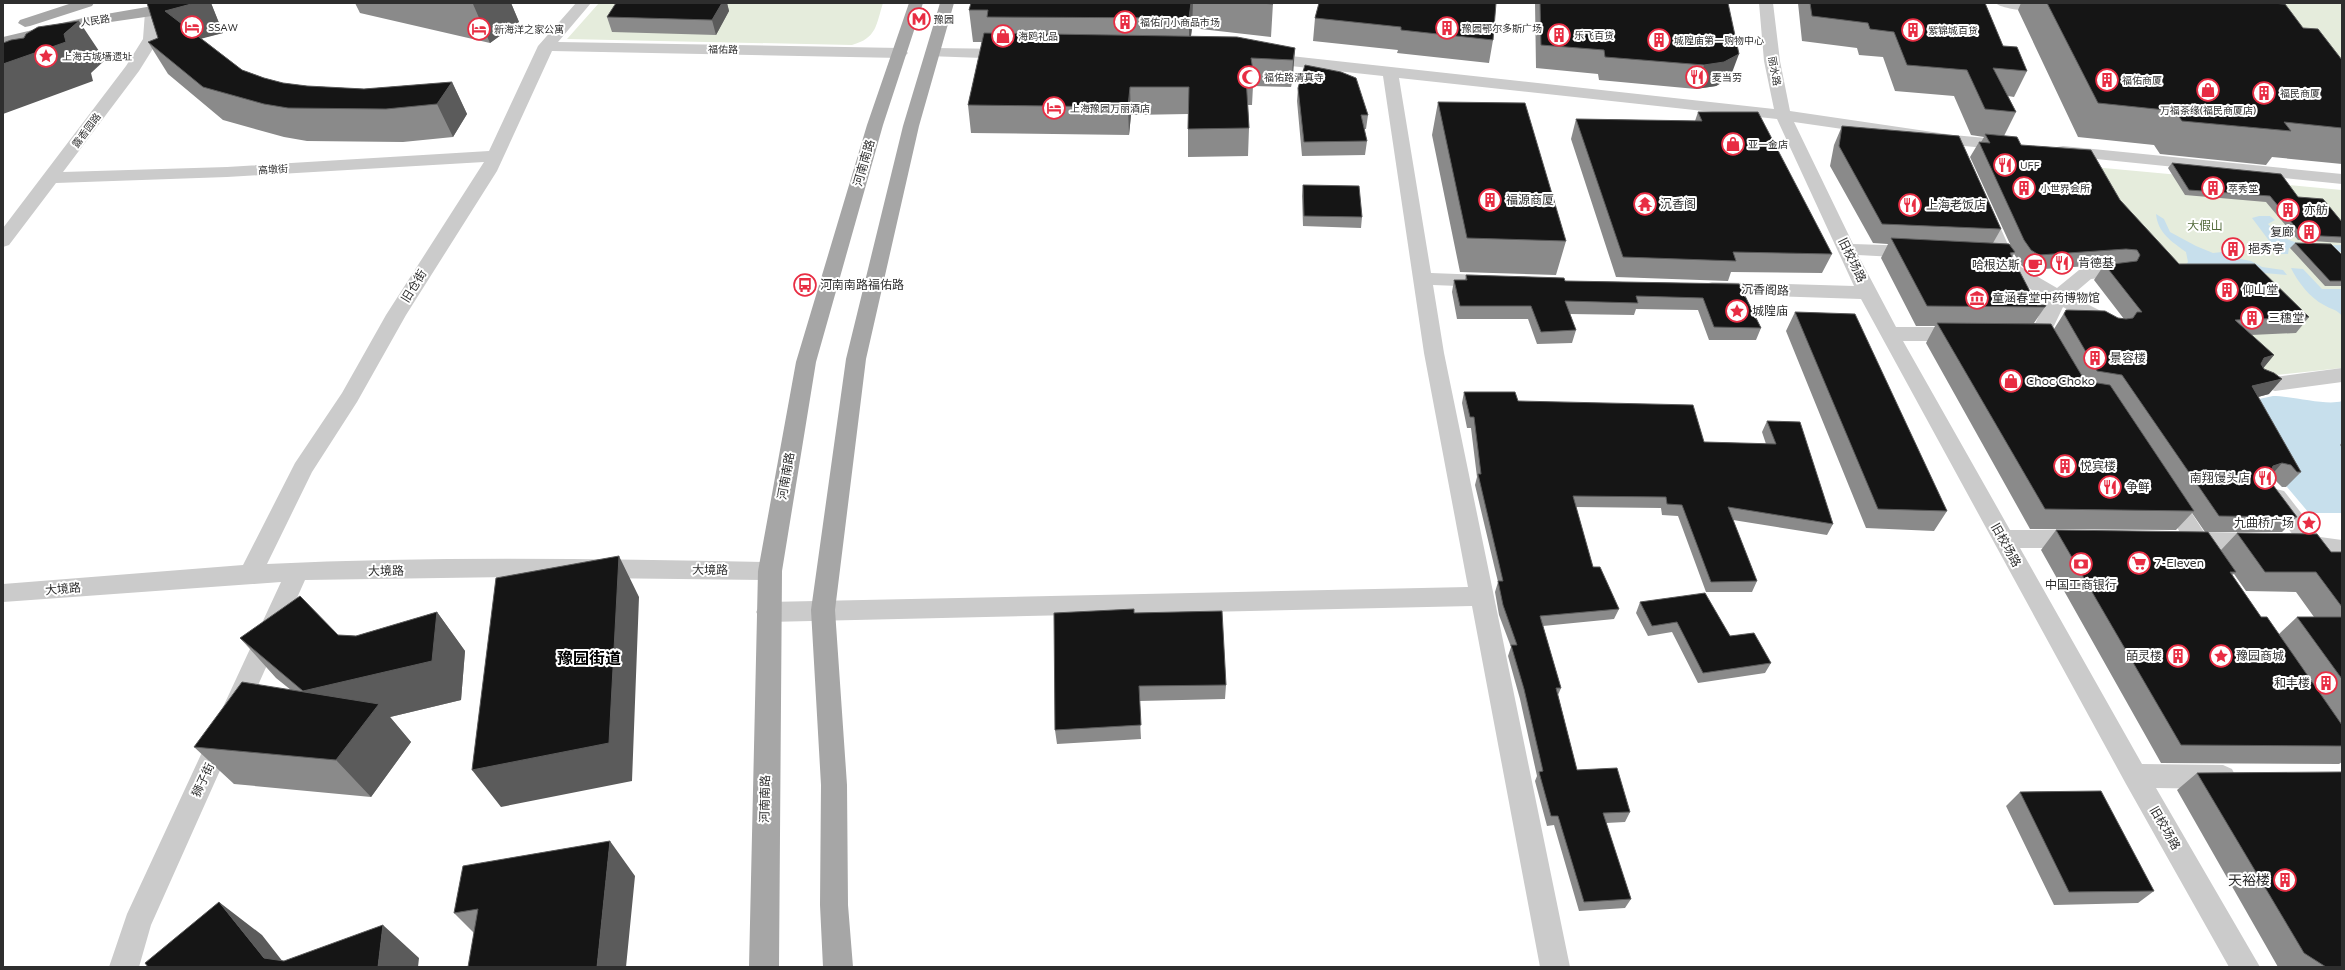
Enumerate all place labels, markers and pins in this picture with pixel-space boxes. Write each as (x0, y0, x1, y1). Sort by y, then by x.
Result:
metro station icon: 豫园 (906, 6, 932, 32)
building icon: 福佑门小商品市场 (1112, 9, 1138, 35)
hotel icon: SSAW (179, 14, 205, 40)
place label: 豫园 (934, 14, 954, 26)
building icon: 豫园鄂尔多斯广场 (1434, 15, 1460, 41)
hotel icon: 新海洋之家公寓 (466, 16, 492, 42)
place label: 福佑门小商品市场 (1140, 17, 1220, 29)
building icon: 紫锦城百货 (1900, 17, 1926, 43)
place label: SSAW (208, 22, 238, 34)
building icon: 乐飞百货 (1546, 22, 1572, 48)
shop icon: 海鸥礼品 (990, 23, 1016, 49)
place label: 豫园鄂尔多斯广场 (1462, 23, 1542, 35)
place label: 新海洋之家公寓 (494, 24, 564, 36)
place label: 紫锦城百货 (1928, 25, 1978, 37)
building icon: 城隍庙第一购物中心 (1646, 27, 1672, 53)
place label: 乐飞百货 (1574, 30, 1614, 42)
place label: 海鸥礼品 (1018, 31, 1058, 43)
place label: 城隍庙第一购物中心 (1674, 35, 1764, 47)
place icon: 上海古城墙遗址 (33, 43, 59, 69)
place label: 上海古城墙遗址 (62, 51, 132, 63)
mosque icon: 福佑路清真寺 (1236, 64, 1262, 90)
restaurant icon: 麦当劳 (1684, 64, 1710, 90)
building icon: 福佑商厦 (2094, 67, 2120, 93)
place label: 福佑路清真寺 (1264, 72, 1324, 84)
place label: 麦当劳 (1712, 72, 1742, 84)
place label: 福佑商厦 (2122, 75, 2162, 87)
shop icon: 万福茶缘(福民商厦店) (2195, 77, 2221, 103)
building icon: 福民商厦 (2251, 80, 2277, 106)
place label: 福民商厦 (2280, 88, 2320, 100)
hotel icon: 上海豫园万丽酒店 (1041, 95, 1067, 121)
place label: 上海豫园万丽酒店 (1070, 103, 1150, 115)
place label: 万福茶缘(福民商厦店) (2160, 105, 2256, 117)
shop icon: 亚一金店 (1720, 131, 1746, 157)
place label: 亚一金店 (1748, 139, 1788, 151)
restaurant icon: UFF (1992, 152, 2018, 178)
place label: UFF (2020, 160, 2040, 172)
building icon: 小世界会所 (2011, 175, 2037, 201)
building icon: 萃秀堂 (2200, 175, 2226, 201)
place label: 小世界会所 (2040, 183, 2090, 195)
place label: 萃秀堂 (2228, 183, 2258, 195)
building icon: 福源商厦 (1477, 187, 1503, 213)
temple icon: 沉香阁 (1632, 191, 1658, 217)
restaurant icon: 上海老饭店 (1897, 192, 1923, 218)
place label: 福源商厦 (1506, 193, 1554, 207)
place label: 沉香阁 (1660, 197, 1696, 211)
building icon: 亦舫 (2275, 197, 2301, 223)
place label: 上海老饭店 (1926, 198, 1986, 212)
place label: 亦舫 (2304, 203, 2328, 217)
building icon: 复廊 (2296, 219, 2322, 245)
place label: 复廊 (2270, 225, 2294, 239)
building icon: 挹秀亭 (2220, 236, 2246, 262)
place label: 挹秀亭 (2248, 242, 2284, 256)
restaurant icon: 肯德基 (2049, 250, 2075, 276)
cafe icon: 哈根达斯 (2022, 252, 2048, 278)
place label: 肯德基 (2078, 256, 2114, 270)
place label: 哈根达斯 (1972, 258, 2020, 272)
bus stop icon: 河南南路福佑路 (792, 272, 818, 298)
building icon: 仰山堂 (2214, 277, 2240, 303)
place label: 河南南路福佑路 (820, 278, 904, 292)
place label: 仰山堂 (2242, 283, 2278, 297)
museum icon: 童涵春堂中药博物馆 (1964, 285, 1990, 311)
place label: 童涵春堂中药博物馆 (1992, 291, 2100, 305)
place icon: 城隍庙 (1724, 298, 1750, 324)
place label: 城隍庙 (1752, 304, 1788, 318)
building icon: 三穗堂 (2239, 305, 2265, 331)
place label: 三穗堂 (2268, 311, 2304, 325)
building icon: 景容楼 (2082, 345, 2108, 371)
place label: 景容楼 (2110, 351, 2146, 365)
shop icon: Choc Choko (1998, 368, 2024, 394)
place label: Choc Choko (2026, 374, 2095, 388)
building icon: 悦宾楼 (2052, 453, 2078, 479)
place label: 悦宾楼 (2080, 459, 2116, 473)
restaurant icon: 南翔馒头店 (2252, 465, 2278, 491)
place label: 南翔馒头店 (2190, 471, 2250, 485)
restaurant icon: 争鲜 (2097, 474, 2123, 500)
place label: 争鲜 (2126, 480, 2150, 494)
place icon: 九曲桥广场 (2296, 510, 2322, 536)
place label: 九曲桥广场 (2234, 516, 2294, 530)
supermarket icon: 7-Eleven (2126, 550, 2152, 576)
bank icon: 中国工商银行 (2068, 551, 2094, 577)
place label: 7-Eleven (2154, 556, 2204, 570)
place label: 中国工商银行 (2045, 578, 2117, 592)
building icon: 皕灵楼 (2165, 643, 2191, 669)
place icon: 豫园商城 (2208, 643, 2234, 669)
place label: 皕灵楼 (2126, 649, 2162, 663)
place label: 豫园商城 (2236, 649, 2284, 663)
building icon: 和丰楼 (2313, 670, 2339, 696)
place label: 和丰楼 (2274, 676, 2310, 690)
building icon: 天裕楼 (2272, 867, 2298, 893)
place label: 天裕楼 (2228, 872, 2270, 889)

